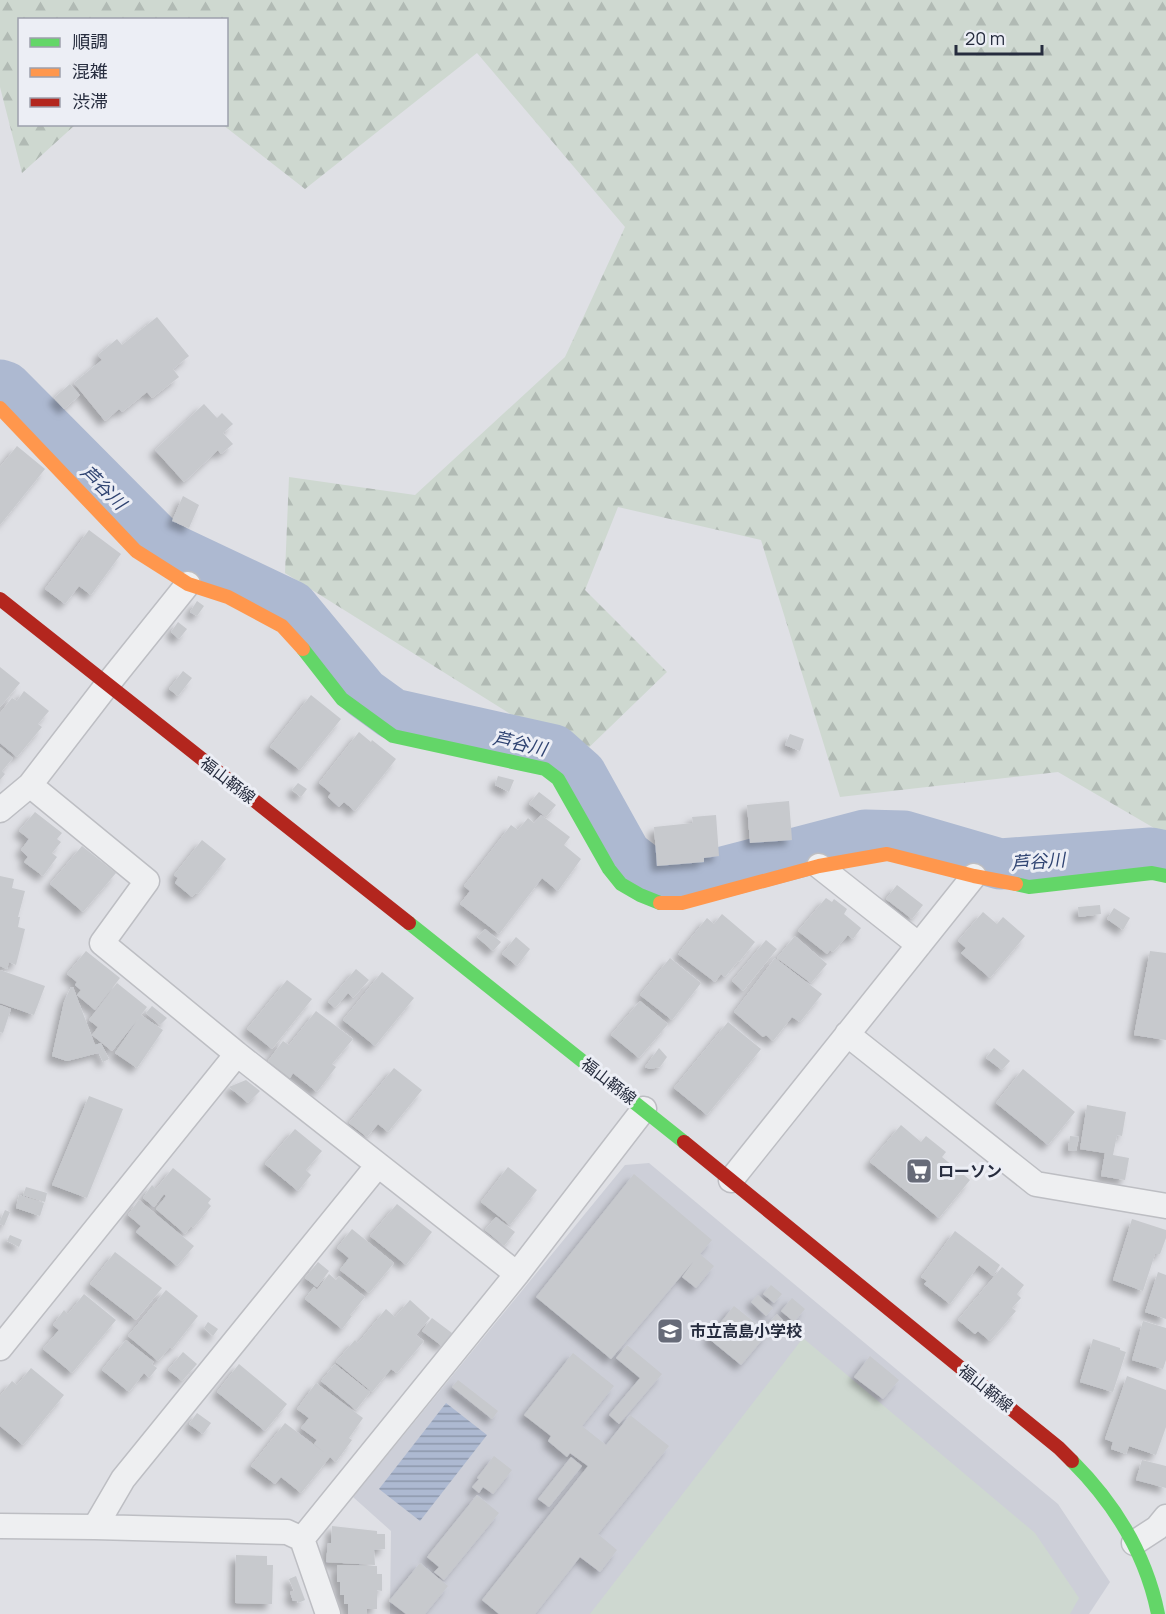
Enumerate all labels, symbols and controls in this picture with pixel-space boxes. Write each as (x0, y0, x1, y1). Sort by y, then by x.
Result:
legend (18, 18, 228, 126)
scale bar (956, 18, 1042, 56)
text: 20 m (965, 26, 1005, 50)
text: 順調 (72, 29, 108, 53)
text: 混雑 (72, 59, 108, 83)
text: 渋滞 (72, 89, 108, 113)
water label: 芦谷川 (76, 460, 133, 516)
water label: 芦谷川 (491, 725, 551, 761)
street label: 福山鞆線 (196, 752, 260, 808)
water label: 芦谷川 (1010, 847, 1068, 875)
street label: 福山鞆線 (577, 1053, 641, 1109)
supermarket icon: ローソン (904, 1156, 934, 1186)
place label: ローソン (938, 1160, 1002, 1182)
school or university icon: 市立高島小学校 (655, 1316, 685, 1346)
place label: 市立高島小学校 (690, 1320, 802, 1342)
street label: 福山鞆線 (954, 1359, 1018, 1417)

